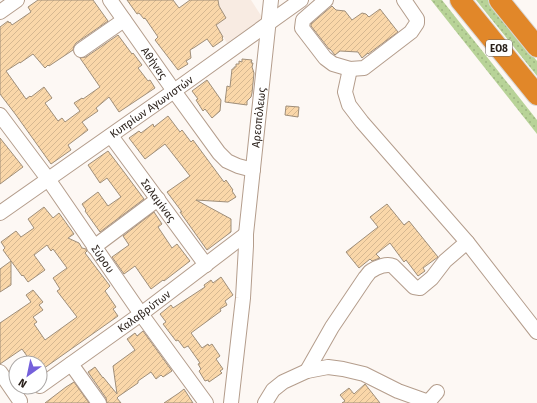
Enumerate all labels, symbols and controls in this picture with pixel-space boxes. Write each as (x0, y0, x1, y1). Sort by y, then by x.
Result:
road number: ΕΟ8 (486, 40, 512, 56)
street label: Αθήνας (138, 45, 170, 82)
street label: Κυπρίων Αγωνιστών (108, 73, 196, 141)
street label: Αρεοπόλεως (249, 87, 269, 148)
street label: Σαλαμίνας (138, 177, 178, 225)
street label: Σύρου (89, 243, 117, 276)
street label: Καλαβρύτων (115, 287, 174, 336)
north arrow (8, 355, 48, 395)
text: N (16, 376, 29, 390)

